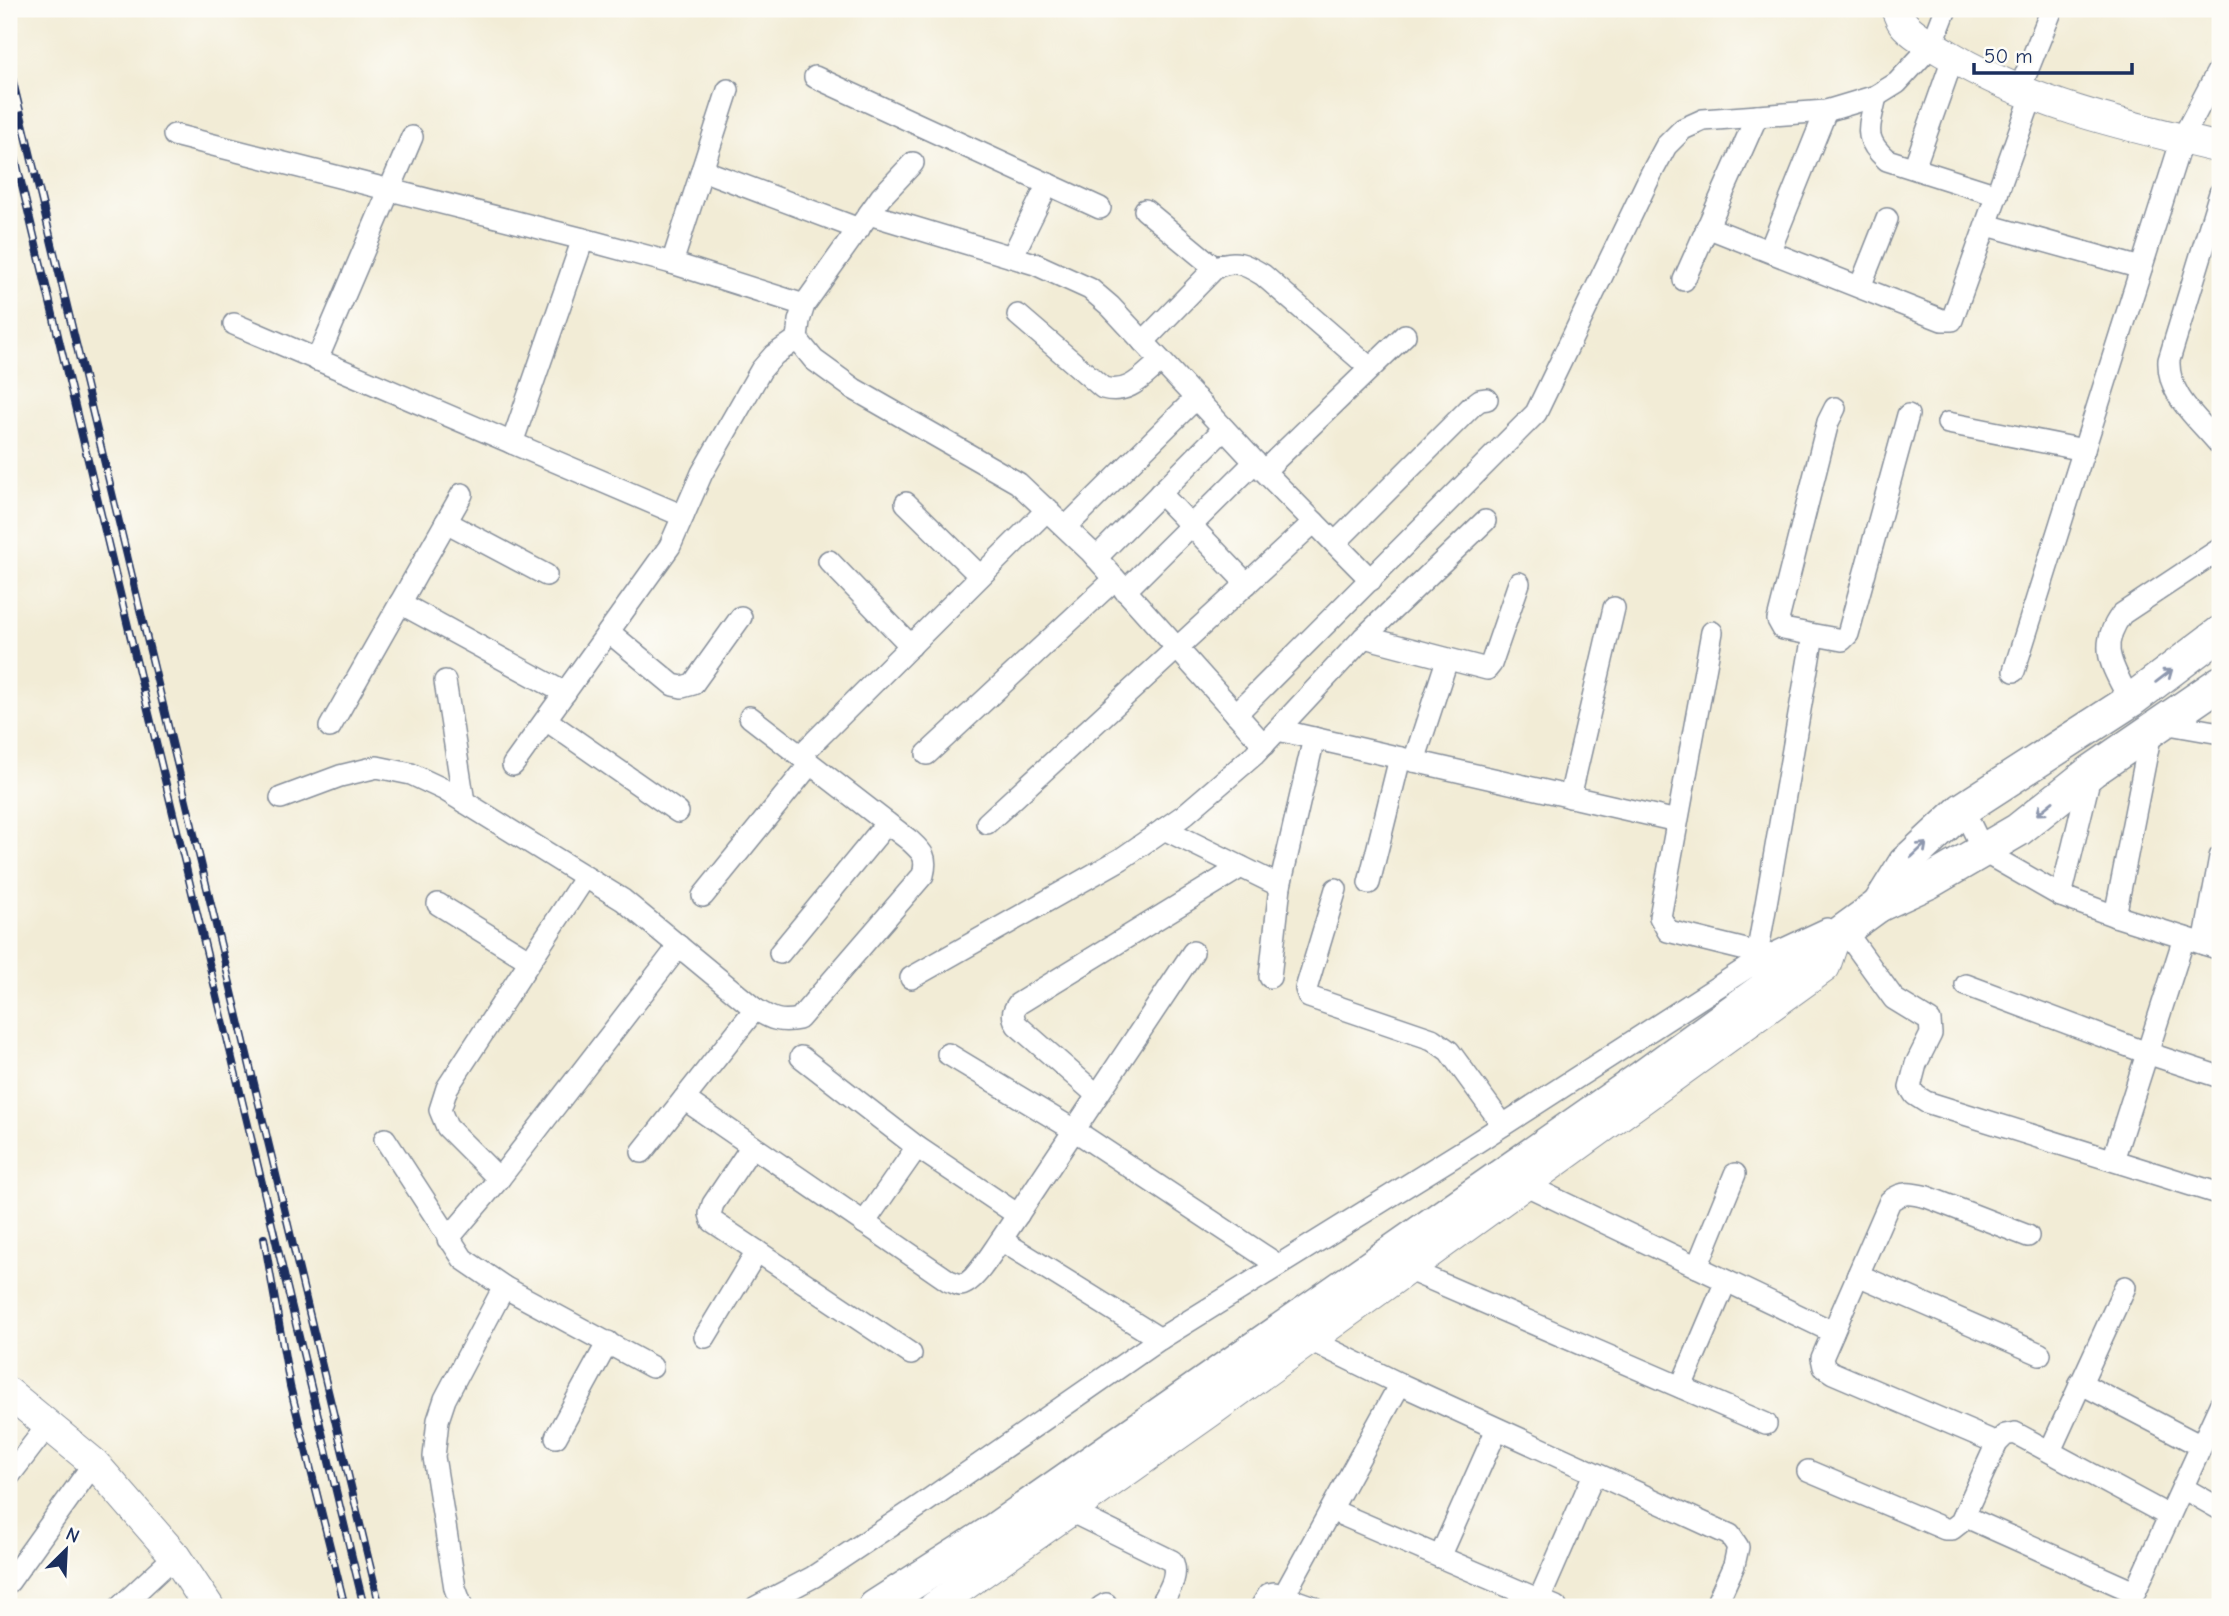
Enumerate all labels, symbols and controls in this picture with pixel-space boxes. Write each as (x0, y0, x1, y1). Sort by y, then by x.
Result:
scale bar (1974, 32, 2131, 76)
text: 50 m (1984, 44, 2033, 68)
one-way arrow (2154, 668, 2173, 683)
one-way arrow (2037, 801, 2055, 816)
one-way arrow (1910, 841, 1927, 858)
north arrow (32, 1514, 102, 1584)
text: N (62, 1523, 83, 1548)

